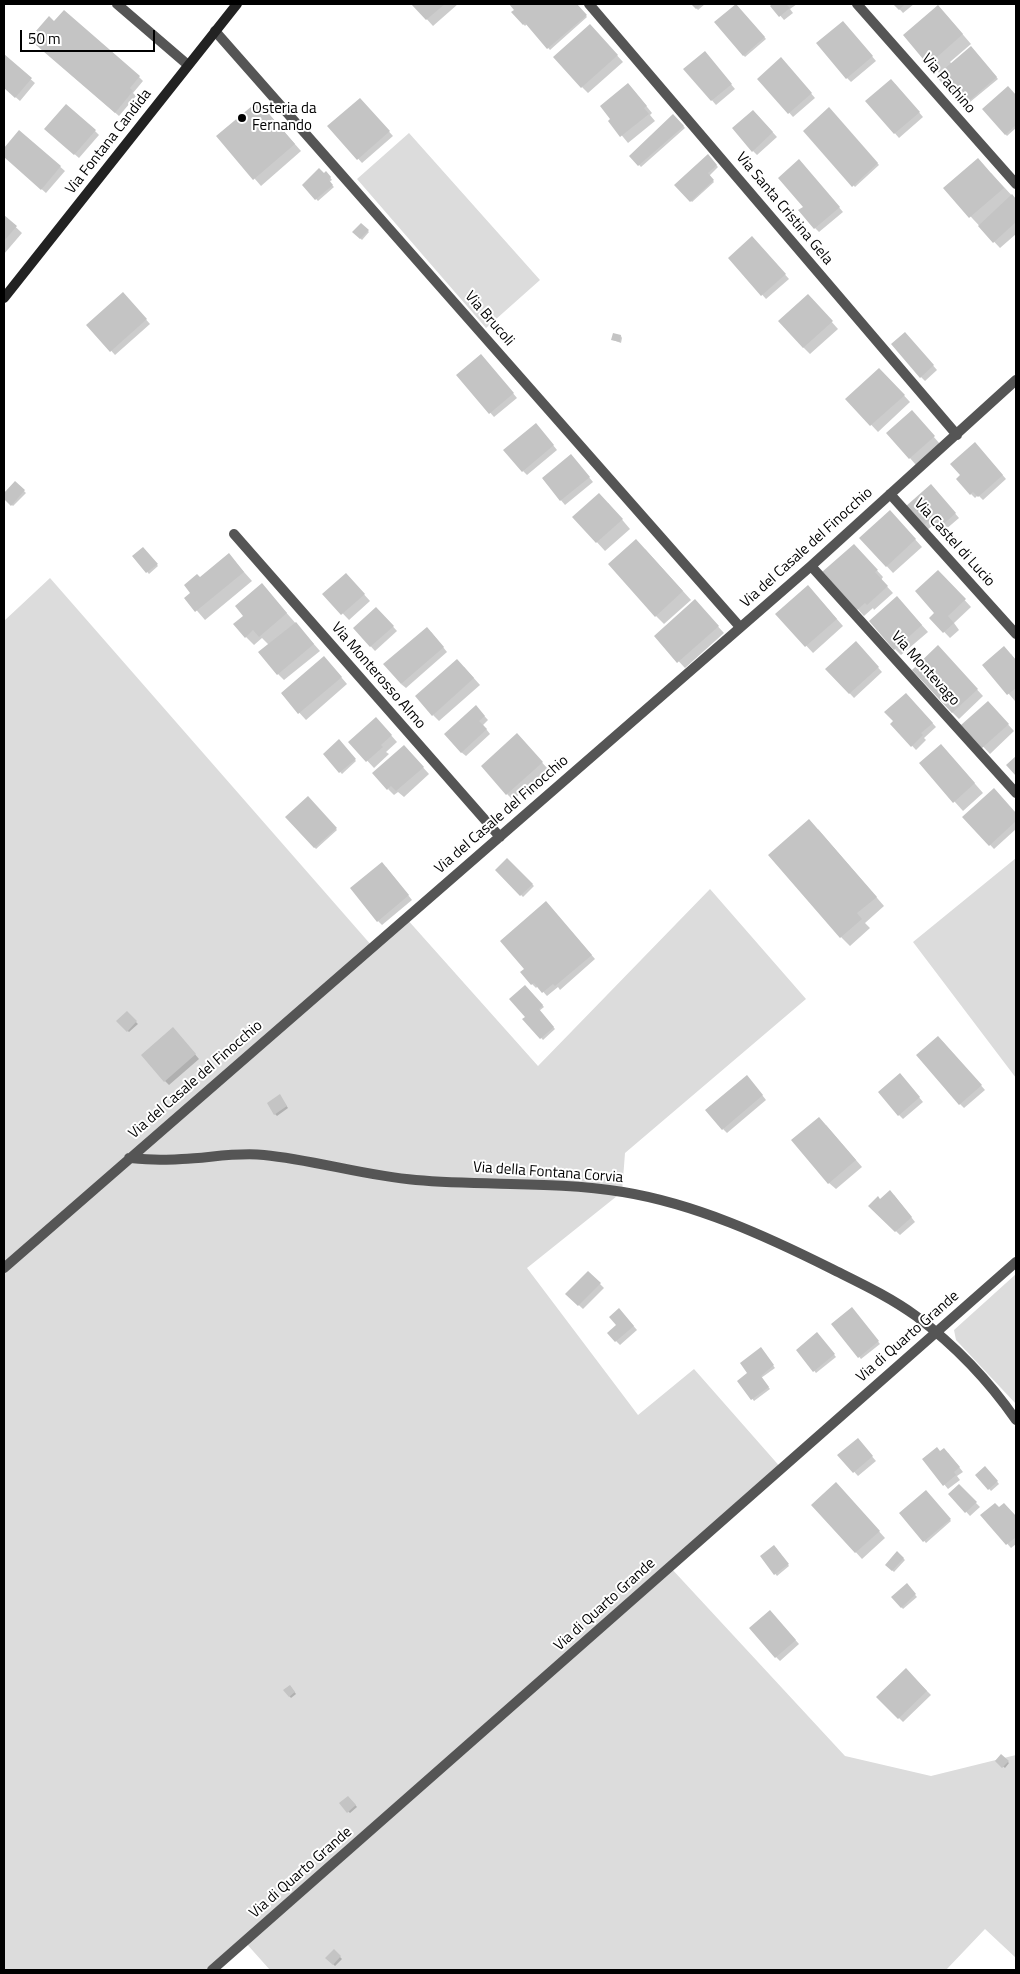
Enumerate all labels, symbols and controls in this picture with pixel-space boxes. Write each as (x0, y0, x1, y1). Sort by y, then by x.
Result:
scale bar (22, 20, 158, 52)
text: 50 m (28, 27, 61, 50)
street label: Via Pachino (917, 51, 979, 117)
street label: Via Fontana Candida (62, 86, 156, 198)
place label: Osteria da Fernando (252, 100, 316, 135)
marker: Osteria da Fernando (236, 112, 248, 124)
street label: Via Santa Cristina Gela (732, 149, 836, 269)
street label: Via Brucoli (460, 288, 518, 350)
street label: Via del Casale del Finocchio (737, 484, 877, 612)
street label: Via Castel di Lucio (910, 495, 998, 591)
street label: Via Monterosso Almo (327, 619, 429, 733)
street label: Via Montevago (887, 628, 963, 710)
street label: Via del Casale del Finocchio (431, 752, 573, 878)
street label: Via del Casale del Finocchio (125, 1017, 267, 1143)
street label: Via della Fontana Corvia (472, 1159, 624, 1187)
street label: Via di Quarto Grande (853, 1288, 963, 1386)
street label: Via di Quarto Grande (551, 1555, 659, 1655)
street label: Via di Quarto Grande (246, 1824, 356, 1922)

